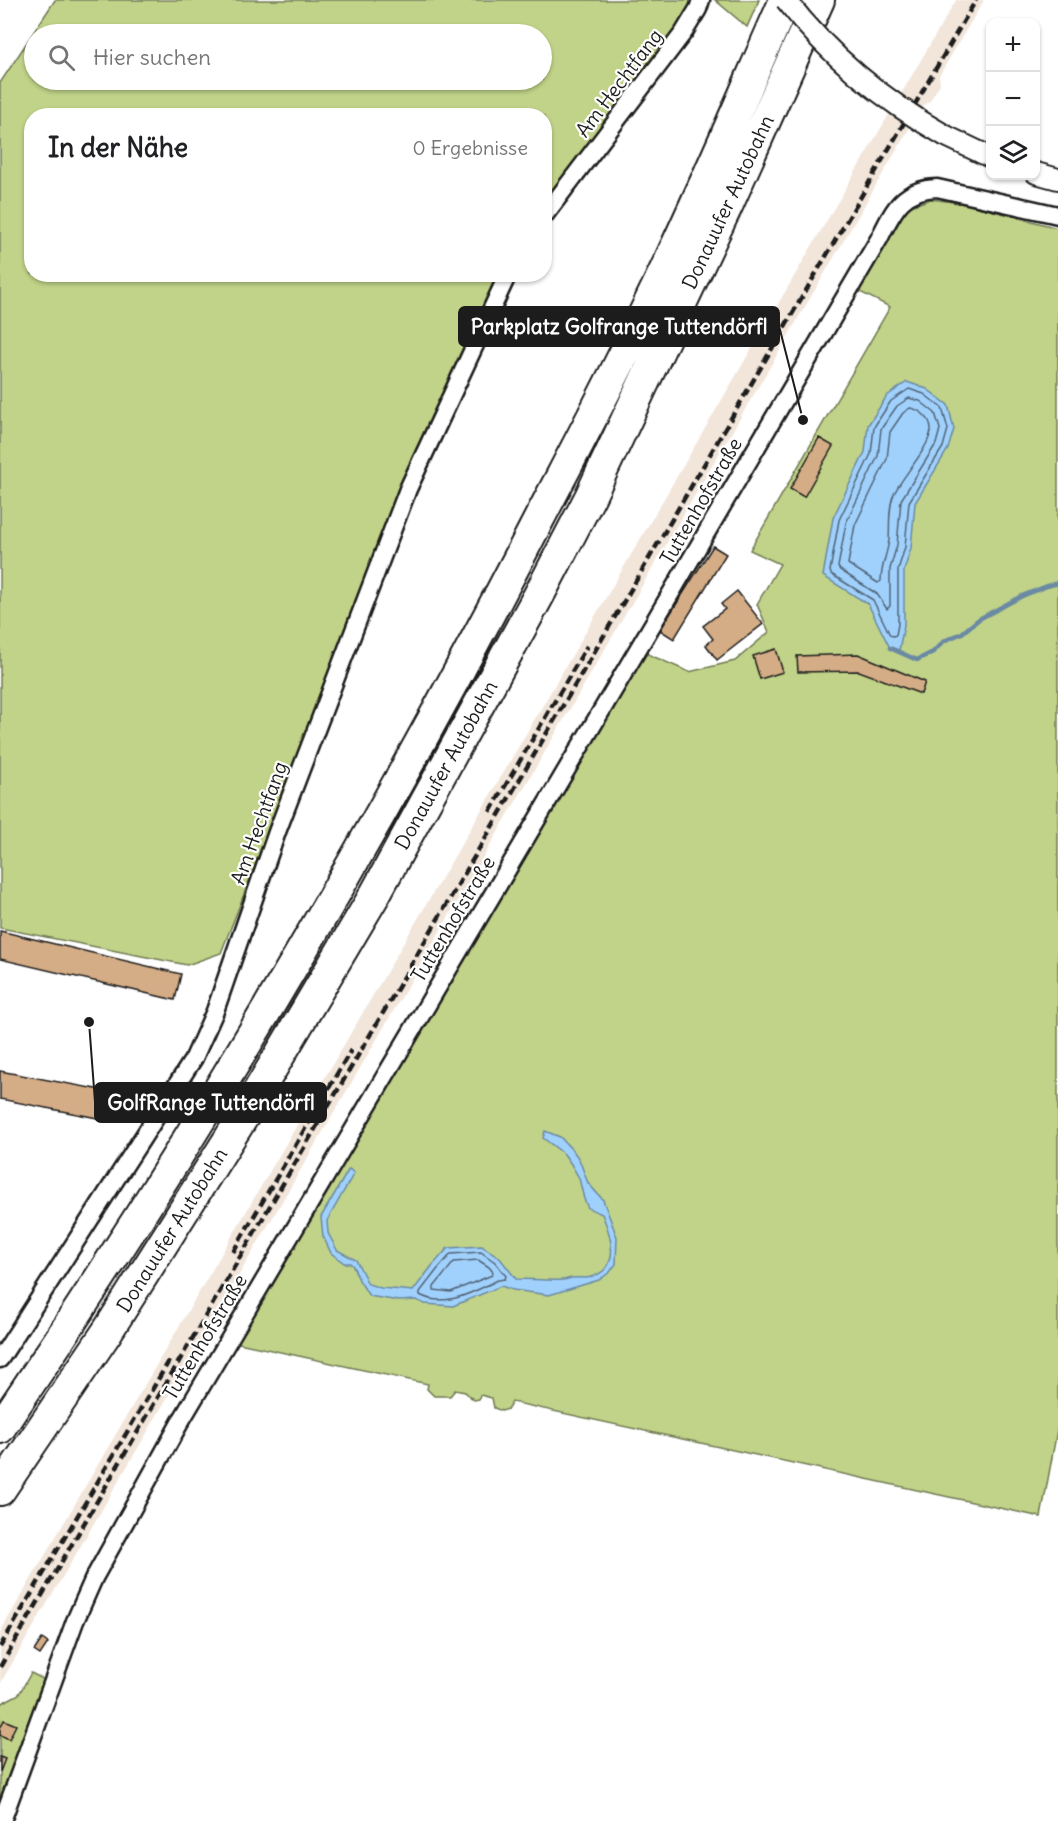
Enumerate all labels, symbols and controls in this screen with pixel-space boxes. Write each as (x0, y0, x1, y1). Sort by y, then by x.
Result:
map controls (986, 18, 1040, 180)
button: + (986, 18, 1040, 72)
search box (24, 24, 552, 90)
street label: Am Hechtfang (570, 24, 667, 142)
icon: search (45, 41, 78, 74)
text: Hier suchen (93, 43, 211, 71)
button: − (986, 72, 1040, 126)
street label: Donauufer Autobahn (676, 111, 779, 293)
button: layers (986, 126, 1040, 180)
text: In der Nähe (48, 131, 188, 164)
text: 0 Ergebnisse (412, 135, 528, 160)
callout: Parkplatz Golfrange Tuttendörfl (459, 307, 779, 346)
text: Parkplatz Golfrange Tuttendörfl (471, 313, 767, 340)
street label: Tuttenhofstraße (654, 433, 747, 569)
street label: Donauufer Autobahn (389, 676, 502, 854)
street label: Am Hechtfang (225, 758, 292, 888)
street label: Tuttenhofstraße (405, 851, 500, 986)
callout: GolfRange Tuttendörfl (95, 1083, 326, 1122)
text: GolfRange Tuttendörfl (107, 1089, 315, 1116)
street label: Donauufer Autobahn (111, 1143, 232, 1317)
street label: Tuttenhofstraße (157, 1269, 252, 1404)

